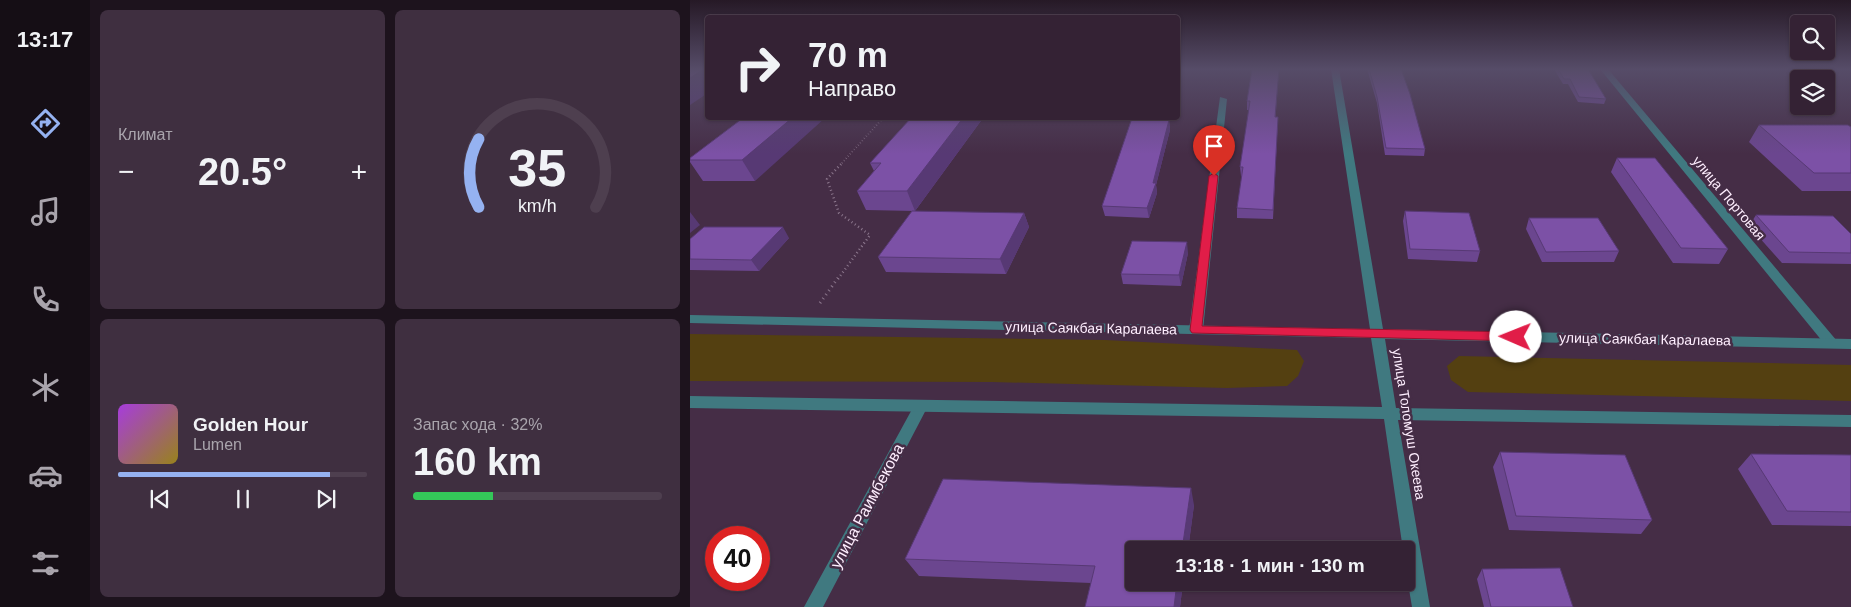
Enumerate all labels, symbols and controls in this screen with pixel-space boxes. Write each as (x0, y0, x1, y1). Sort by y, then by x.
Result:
map controls (1790, 15, 1835, 115)
button: search (1790, 15, 1835, 60)
text: 13:17 (17, 27, 73, 52)
icon: right (725, 35, 790, 100)
text: 70 m (808, 35, 888, 74)
button: layers (1790, 70, 1835, 115)
text: Направо (808, 76, 896, 101)
icon: directions (28, 106, 63, 141)
pin (1193, 125, 1235, 176)
text: Климат (118, 126, 172, 143)
icon: arrive (1200, 132, 1228, 160)
text: 35 (509, 139, 566, 197)
text: 20.5° (198, 151, 287, 193)
street label: улица Портовая (1689, 153, 1769, 243)
text: − (118, 156, 134, 187)
text: + (351, 156, 367, 187)
icon: music (28, 194, 63, 229)
text: km/h (518, 196, 557, 216)
icon: phone (28, 282, 63, 317)
position arrow (1489, 310, 1541, 362)
street label: улица Саякбая Каралаева (1005, 319, 1177, 338)
street label: улица Саякбая Каралаева (1559, 330, 1731, 349)
street label: улица Толомуш Океева (1389, 347, 1429, 501)
icon: climate (28, 370, 63, 405)
text: Golden Hour (193, 414, 308, 435)
text: Запас хода · 32% (413, 416, 542, 433)
text: Lumen (193, 436, 242, 453)
text: 160 km (413, 441, 542, 483)
street label: улица Раимбекова (827, 441, 907, 571)
icon: car (28, 458, 63, 493)
icon: previous (146, 485, 174, 513)
icon: pause (229, 485, 257, 513)
icon: next (312, 485, 340, 513)
speed limit sign: 40 (705, 526, 770, 591)
icon: filters (28, 546, 63, 581)
text: 13:18 · 1 мин · 130 m (1175, 555, 1365, 576)

